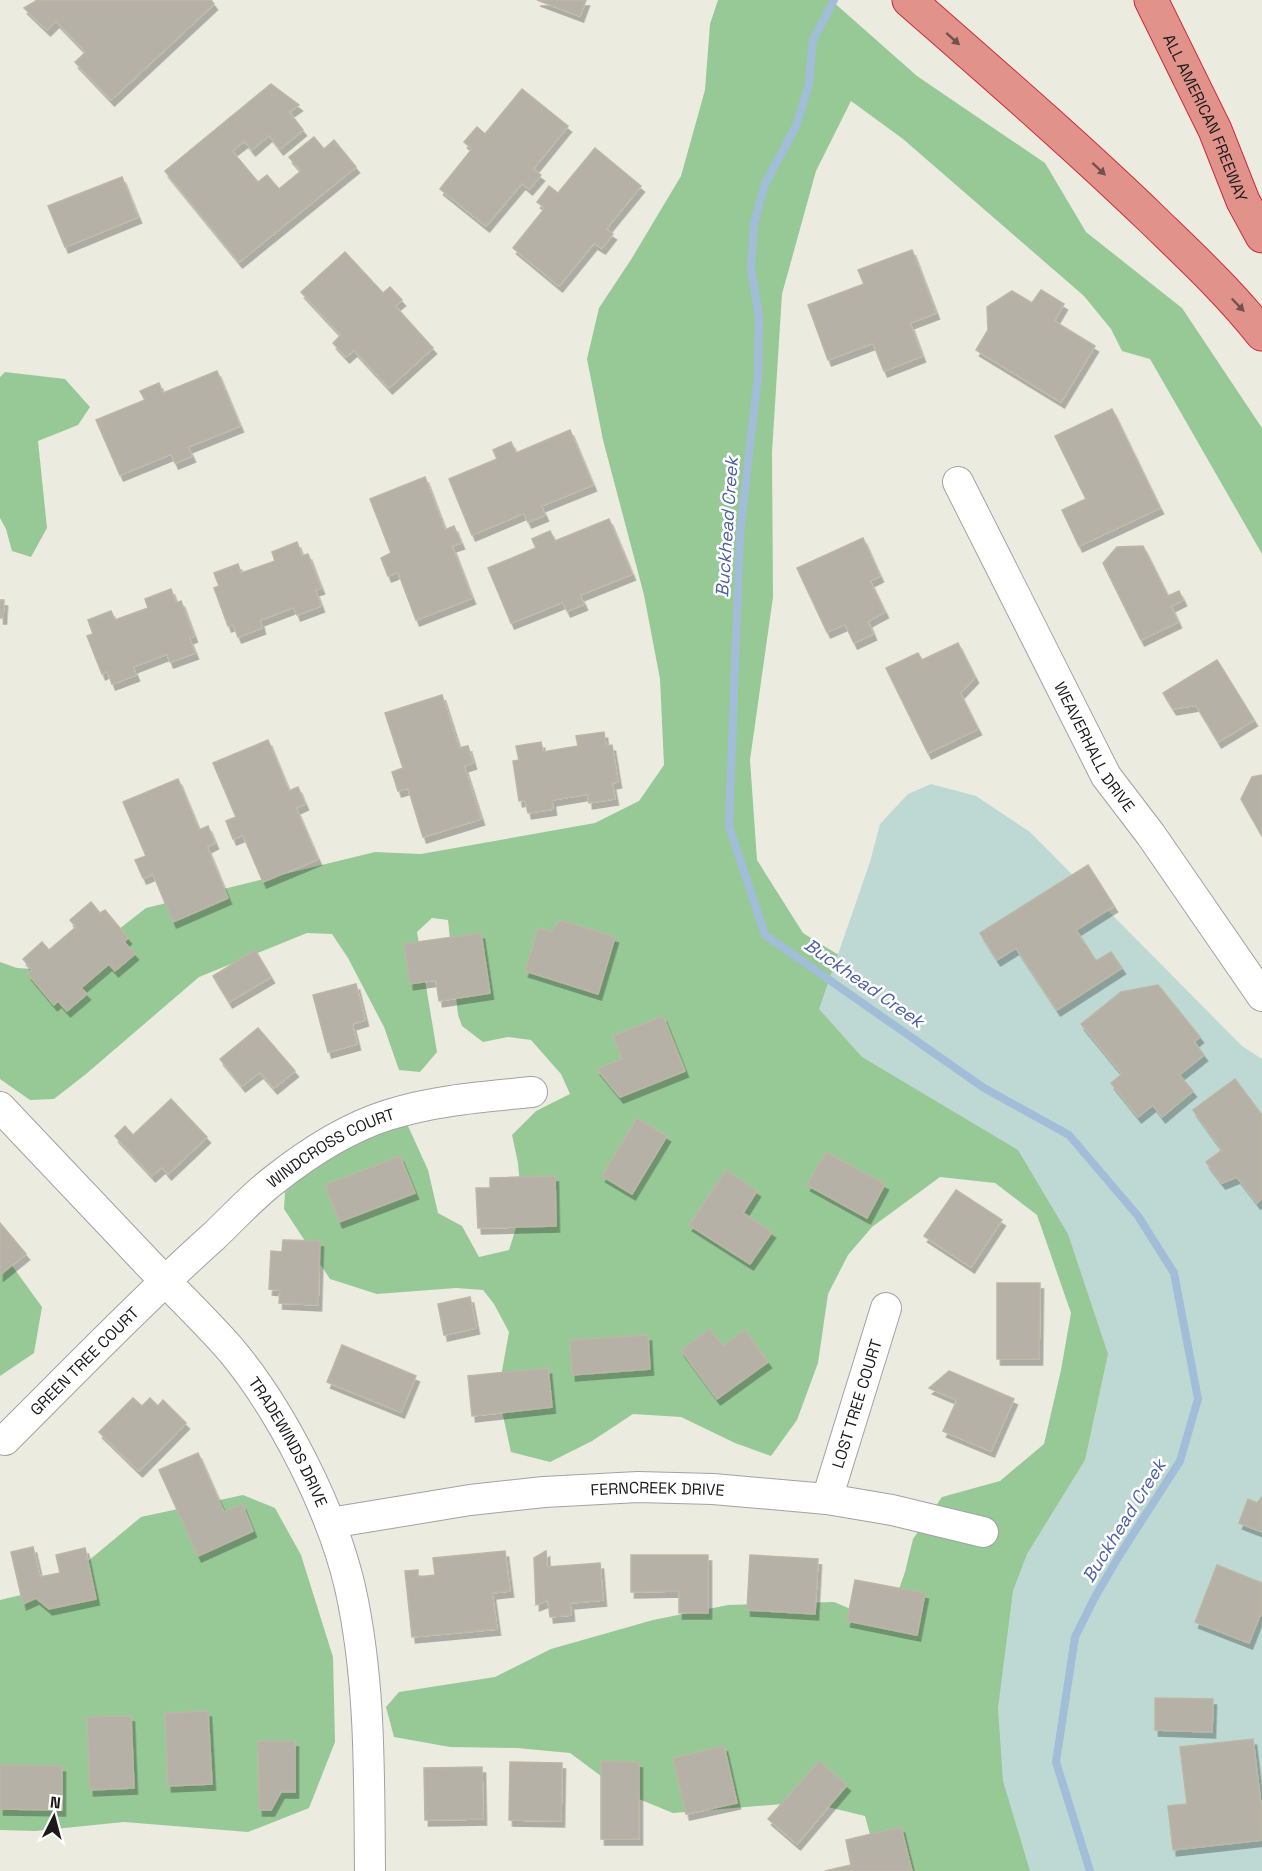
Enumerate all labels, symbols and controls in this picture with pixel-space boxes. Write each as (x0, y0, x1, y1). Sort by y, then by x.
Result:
street label: ALL AMERICAN FREEWAY (1158, 31, 1252, 205)
one-way arrow (945, 32, 960, 45)
one-way arrow (1092, 161, 1106, 175)
one-way arrow (1230, 298, 1244, 312)
water label: Buckhead Creek (710, 454, 743, 598)
street label: WEAVERHALL DRIVE (1049, 678, 1140, 816)
water label: Buckhead Creek (800, 933, 930, 1034)
street label: WINDCROSS COURT (263, 1104, 397, 1193)
street label: GREEN TREE COURT (26, 1302, 144, 1420)
street label: LOST TREE COURT (827, 1337, 887, 1471)
street label: TRADEWINDS DRIVE (244, 1373, 332, 1510)
water label: Buckhead Creek (1077, 1453, 1172, 1586)
street label: FERNCREEK DRIVE (590, 1477, 725, 1501)
north arrow (24, 1787, 84, 1847)
text: N (49, 1792, 62, 1814)

